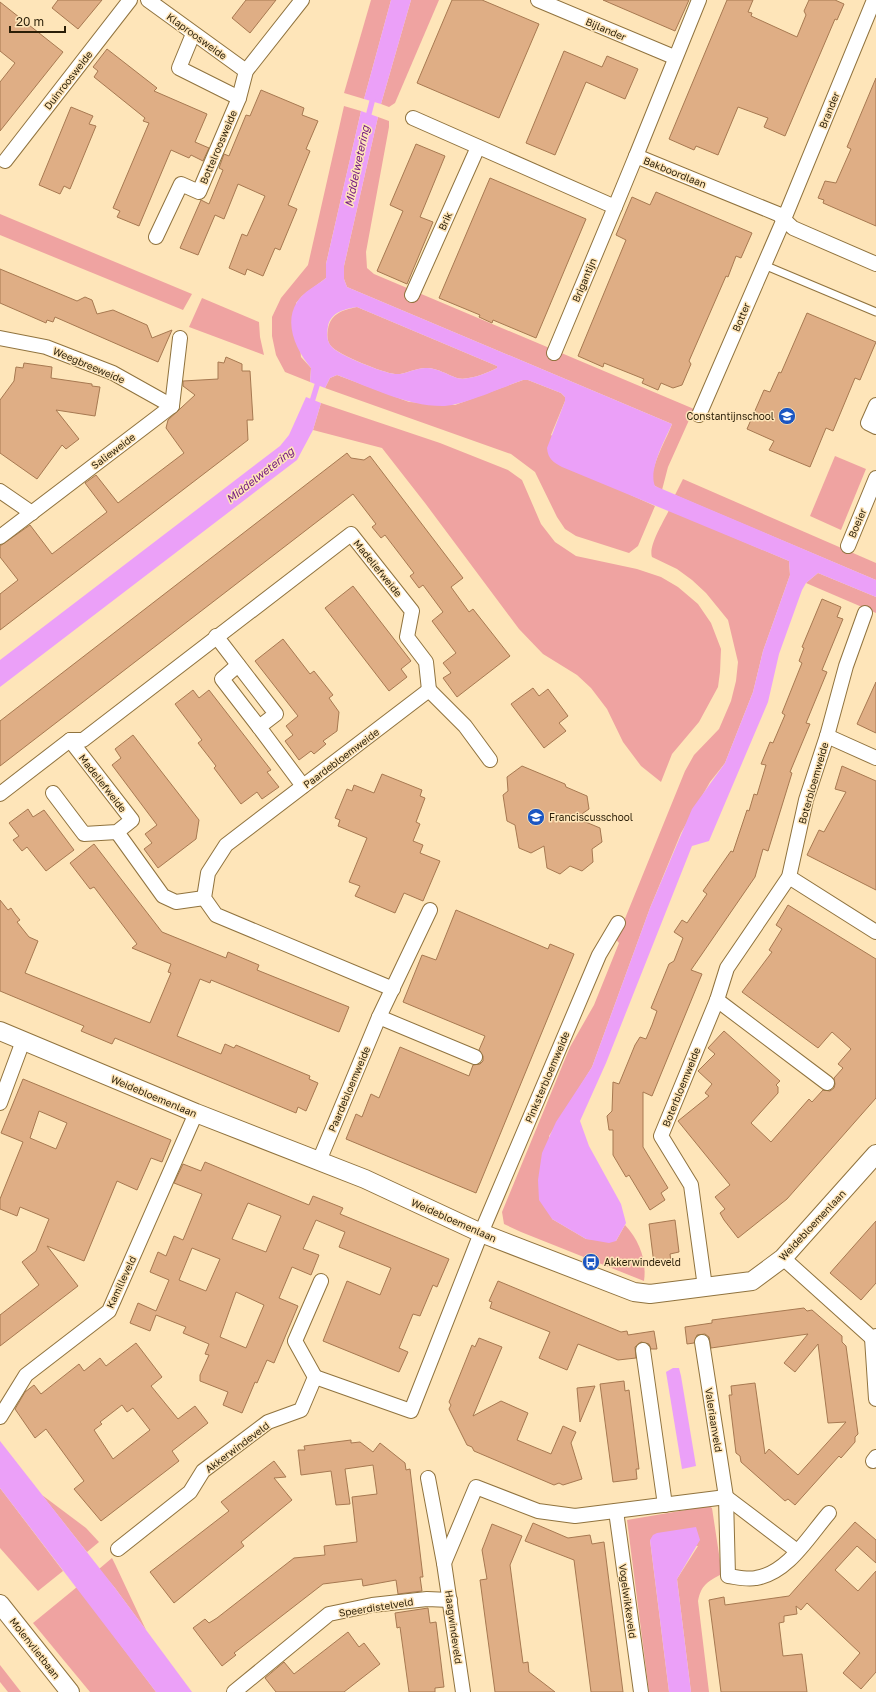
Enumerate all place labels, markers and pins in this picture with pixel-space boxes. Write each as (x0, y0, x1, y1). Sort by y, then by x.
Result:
school or university icon: Constantijnschool (777, 406, 797, 426)
place label: Constantijnschool (686, 410, 774, 422)
school or university icon: Franciscusschool (526, 807, 546, 827)
place label: Franciscusschool (549, 811, 633, 823)
bus stop icon: Akkerwindeveld (581, 1252, 601, 1272)
place label: Akkerwindeveld (604, 1256, 681, 1268)

